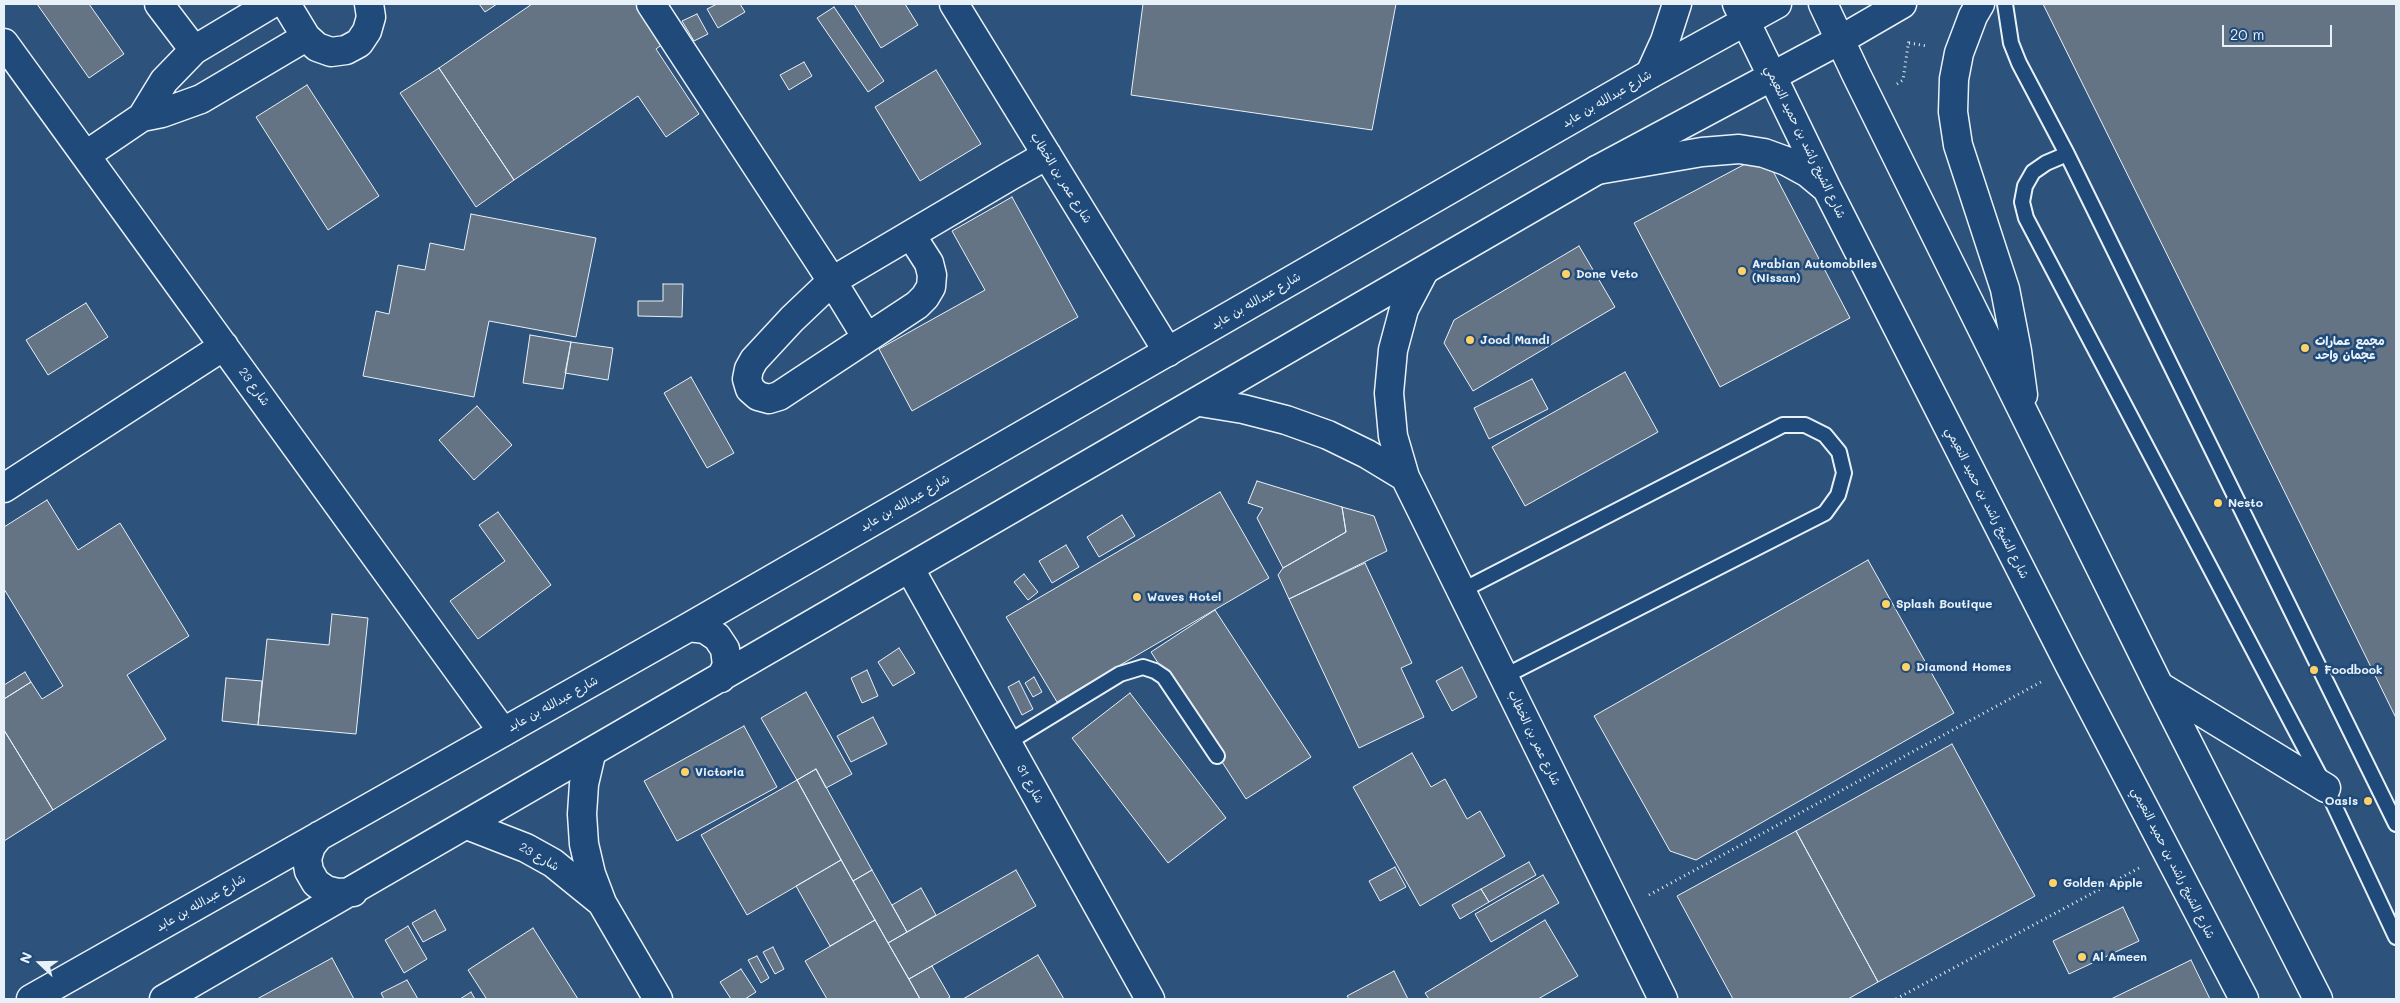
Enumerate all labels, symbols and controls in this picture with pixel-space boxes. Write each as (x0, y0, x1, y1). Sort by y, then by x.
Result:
scale bar (2225, 15, 2335, 47)
text: 20 m (2230, 24, 2264, 44)
street label: شارع الشيخ راشد بن حميد النعيمي (1762, 63, 1848, 221)
street label: شارع عبدالله بن عابد (1560, 68, 1654, 130)
street label: شارع عمر بن الخطاب (1027, 130, 1095, 226)
place label: Arabian Automobiles (Nissan) (1752, 257, 1877, 285)
marker: Arabian Automobiles (Nissan) (1736, 265, 1748, 277)
place label: Done Veto (1576, 267, 1638, 281)
marker: Done Veto (1560, 268, 1572, 280)
street label: شارع عبدالله بن عابد (1209, 270, 1303, 332)
place label: Jood Mandi (1480, 333, 1550, 347)
marker: Jood Mandi (1464, 334, 1476, 346)
place label: مجمع عمارات عجمان واحد (2315, 334, 2385, 362)
marker: مجمع عمارات عجمان واحد (2299, 342, 2311, 354)
street label: شارع 23 (235, 365, 273, 409)
street label: شارع الشيخ راشد بن حميد النعيمي (1942, 425, 2032, 581)
street label: شارع عبدالله بن عابد (858, 472, 952, 534)
place label: Nesto (2228, 496, 2263, 510)
marker: Nesto (2212, 497, 2224, 509)
place label: Waves Hotel (1147, 590, 1221, 604)
marker: Waves Hotel (1131, 591, 1143, 603)
place label: Splash Boutique (1896, 597, 1992, 611)
marker: Splash Boutique (1880, 598, 1892, 610)
place label: Diamond Homes (1916, 660, 2011, 674)
marker: Diamond Homes (1900, 661, 1912, 673)
place label: Foodbook (2324, 663, 2383, 677)
marker: Foodbook (2308, 664, 2320, 676)
street label: شارع عبدالله بن عابد (505, 673, 601, 735)
street label: شارع عمر بن الخطاب (1505, 688, 1563, 788)
street label: شارع 31 (1013, 762, 1047, 806)
place label: Victoria (695, 765, 744, 779)
marker: Victoria (679, 766, 691, 778)
street label: شارع الشيخ راشد بن حميد النعيمي (2128, 785, 2218, 941)
place label: Oasis (2325, 794, 2358, 808)
marker: Oasis (2362, 795, 2374, 807)
street label: شارع 23 (517, 840, 561, 874)
street label: شارع عبدالله بن عابد (154, 872, 248, 934)
place label: Golden Apple (2063, 876, 2143, 890)
marker: Golden Apple (2047, 877, 2059, 889)
north arrow (15, 938, 65, 988)
text: N (15, 949, 36, 966)
place label: Al Ameen (2092, 950, 2147, 964)
marker: Al Ameen (2076, 951, 2088, 963)

